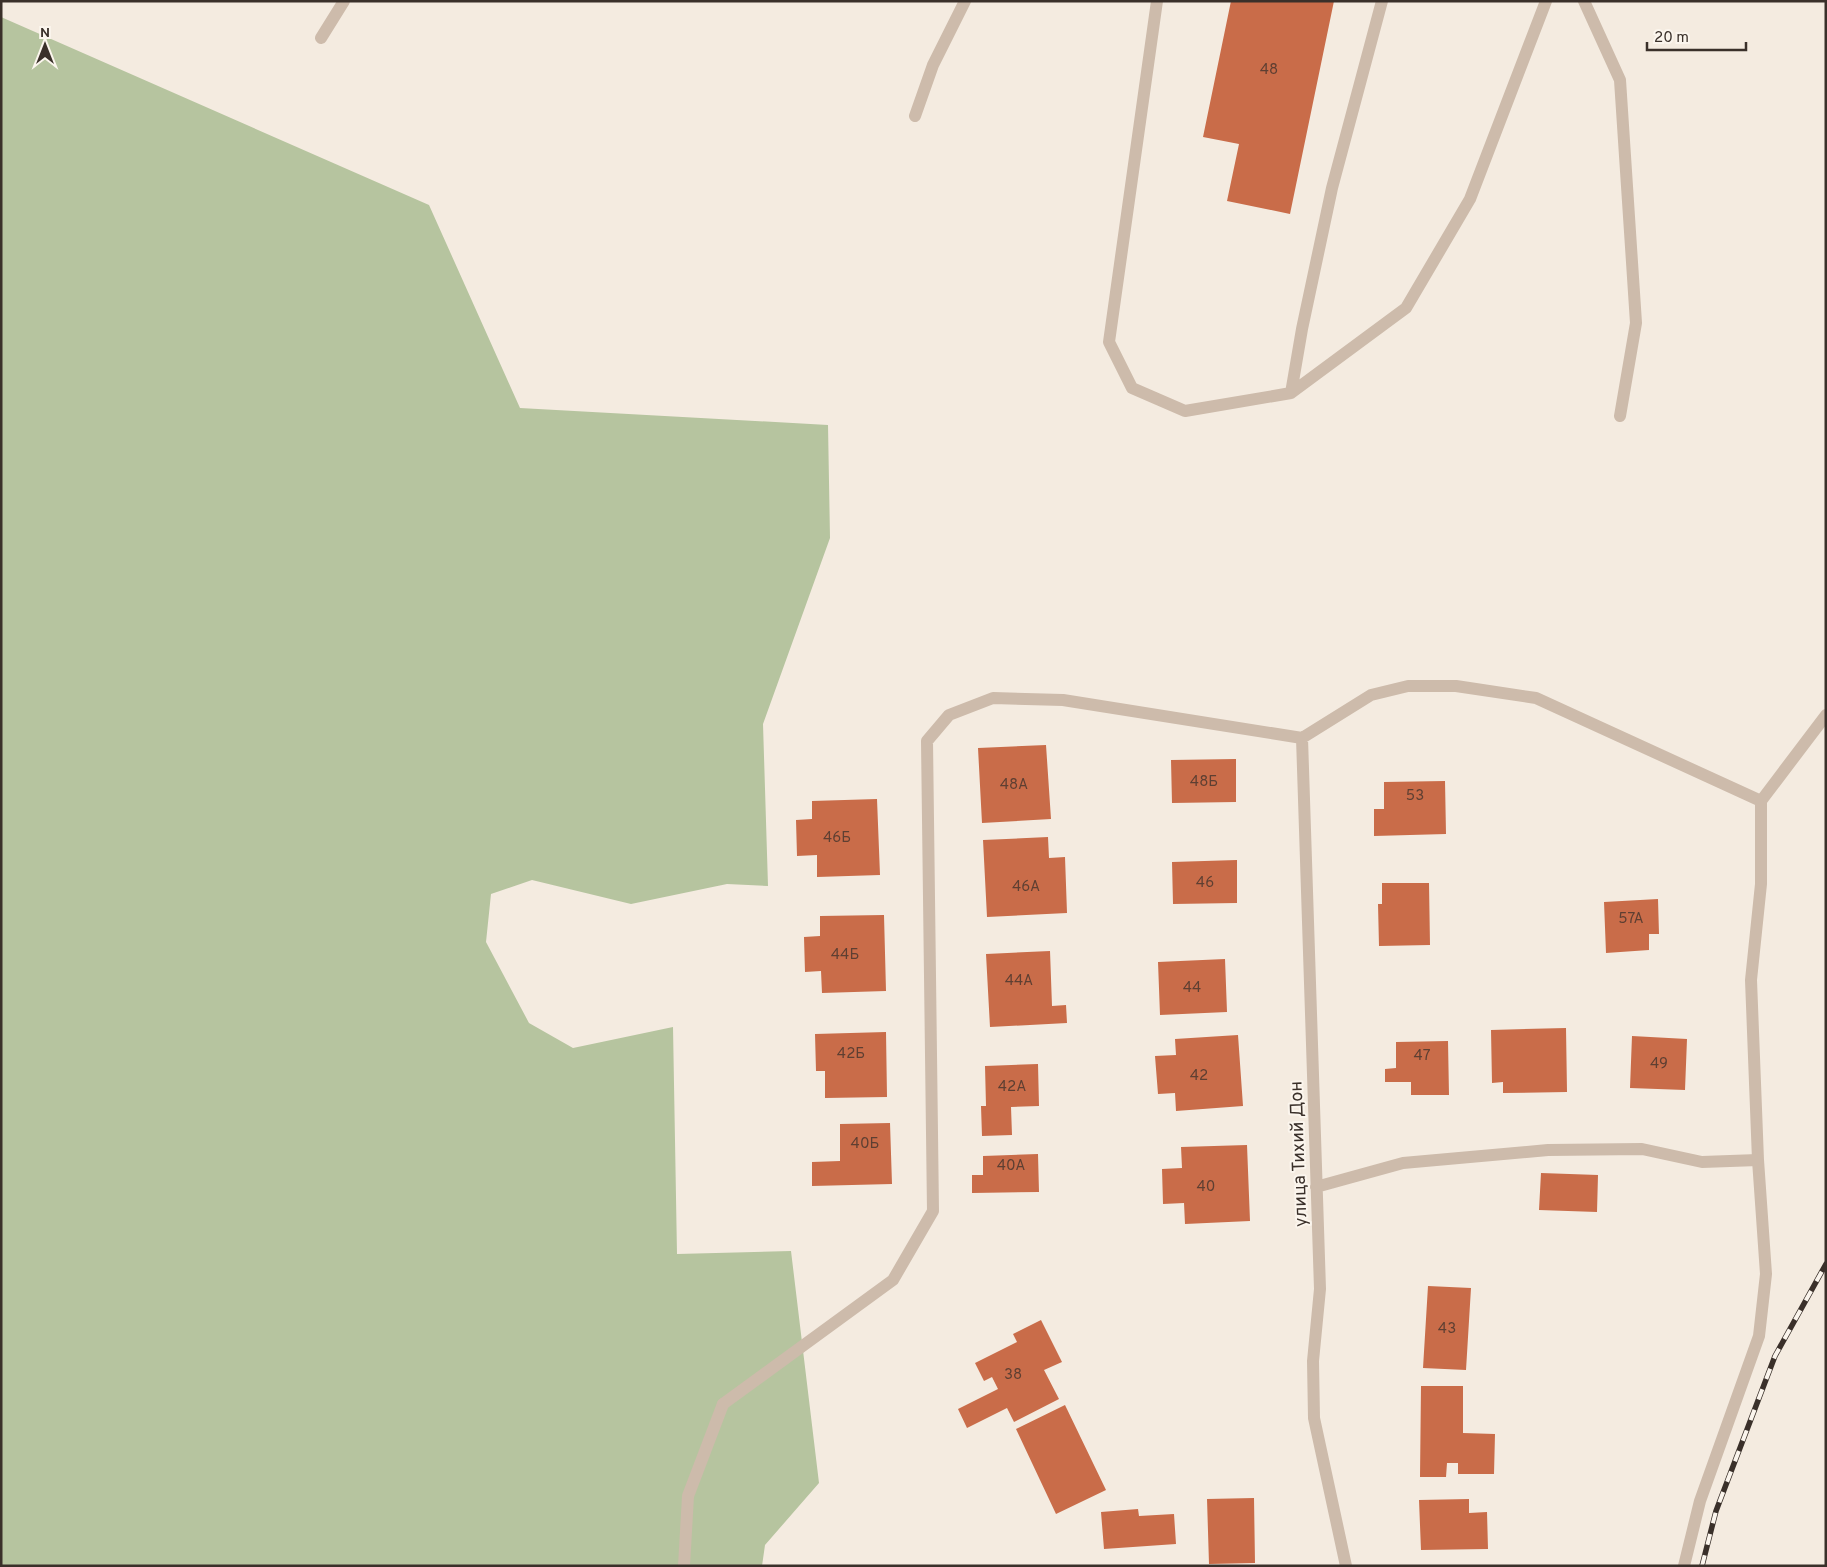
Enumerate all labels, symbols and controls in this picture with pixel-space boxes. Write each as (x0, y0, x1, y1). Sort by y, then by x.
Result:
north arrow (20, 20, 70, 70)
scale bar (1647, 20, 1746, 52)
text: N (40, 25, 50, 42)
text: 20 m (1654, 29, 1689, 48)
house number: 48 (1260, 61, 1278, 80)
house number: 48Б (1190, 773, 1218, 792)
house number: 48А (1000, 776, 1028, 795)
house number: 53 (1406, 787, 1424, 806)
house number: 46Б (823, 829, 851, 848)
house number: 46 (1196, 874, 1214, 893)
house number: 46А (1012, 878, 1040, 897)
house number: 57А (1618, 910, 1644, 929)
house number: 44Б (831, 946, 859, 965)
house number: 44А (1005, 972, 1033, 991)
house number: 44 (1183, 979, 1201, 998)
house number: 42Б (837, 1045, 865, 1064)
house number: 47 (1414, 1047, 1431, 1066)
house number: 49 (1650, 1055, 1668, 1074)
house number: 42 (1190, 1067, 1208, 1086)
house number: 42А (998, 1078, 1026, 1097)
street label: улица Тихий Дон (1285, 1081, 1314, 1227)
house number: 40Б (851, 1135, 879, 1154)
house number: 40А (997, 1157, 1025, 1176)
house number: 40 (1197, 1178, 1215, 1197)
house number: 43 (1438, 1320, 1456, 1339)
house number: 38 (1004, 1366, 1022, 1385)

